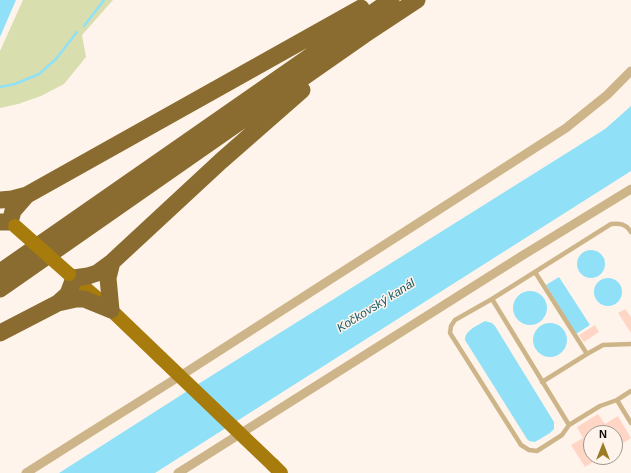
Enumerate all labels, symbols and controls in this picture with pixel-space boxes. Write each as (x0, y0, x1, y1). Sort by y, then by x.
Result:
water label: Kočkovský kanál (334, 276, 418, 336)
north arrow (583, 425, 623, 465)
text: N (599, 428, 607, 440)

